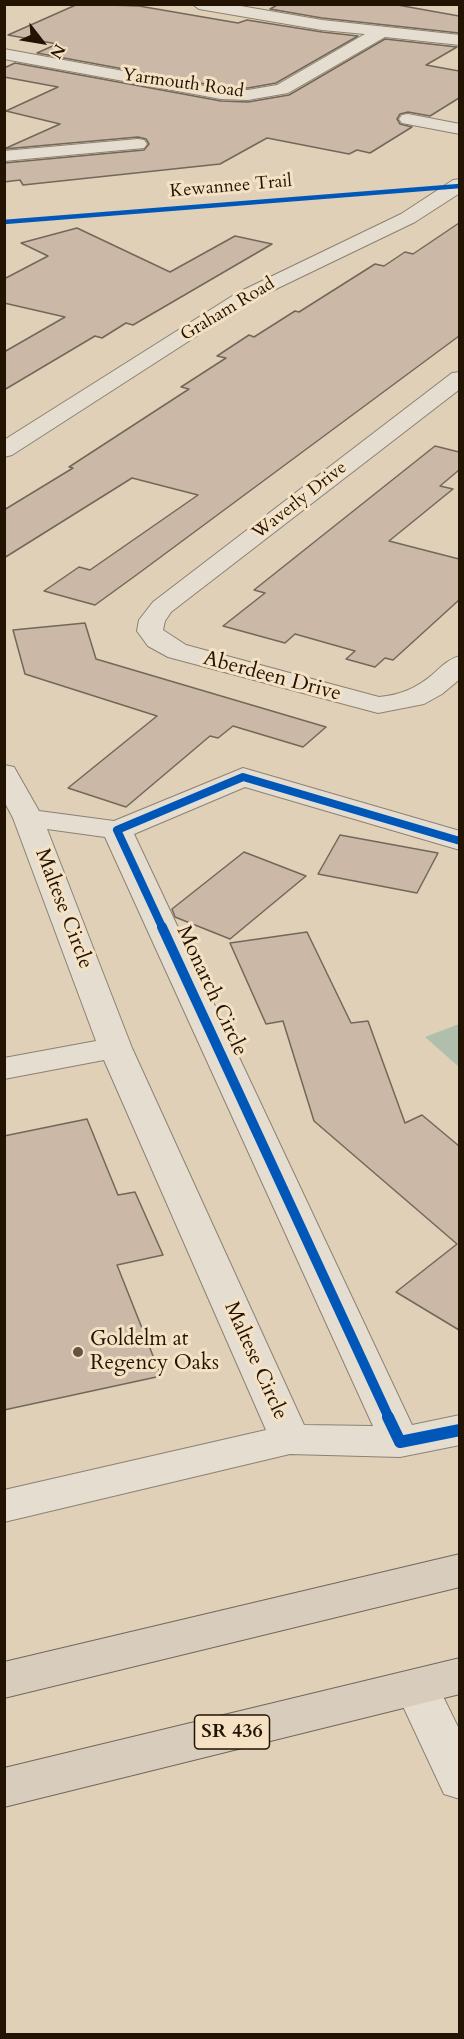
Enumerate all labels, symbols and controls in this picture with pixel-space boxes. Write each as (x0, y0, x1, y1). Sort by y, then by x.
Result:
north arrow (12, 12, 72, 72)
text: N (44, 40, 70, 63)
street label: Yarmouth Road (121, 65, 245, 103)
street label: Kewannee Trail (169, 171, 293, 203)
street label: Graham Road (177, 273, 279, 347)
street label: Waverly Drive (248, 457, 352, 545)
street label: Aberdeen Drive (200, 646, 344, 708)
street label: Maltese Circle (29, 845, 97, 973)
street label: Monarch Circle (170, 922, 252, 1060)
street label: Maltese Circle (218, 1298, 292, 1424)
place label: Goldelm at Regency Oaks (90, 1327, 219, 1377)
marker: Goldelm at Regency Oaks (71, 1345, 85, 1359)
road number: SR 436 (194, 1715, 270, 1749)

